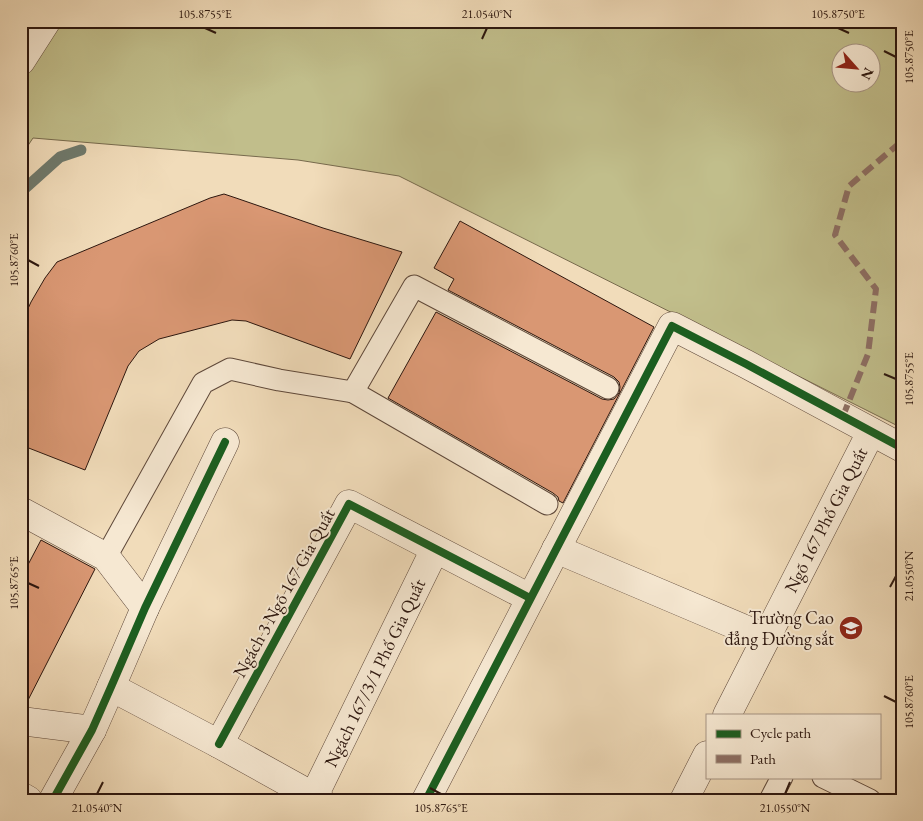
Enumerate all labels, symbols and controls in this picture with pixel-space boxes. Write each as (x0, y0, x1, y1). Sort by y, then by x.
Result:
text: 105.8755°E (178, 6, 232, 22)
text: 21.0540°N (462, 6, 513, 22)
text: 105.8750°E (811, 6, 865, 22)
text: 105.8750°E (901, 30, 917, 84)
north arrow (830, 42, 880, 92)
text: N (857, 65, 878, 84)
text: 105.8760°E (6, 233, 22, 287)
text: 105.8755°E (901, 352, 917, 406)
street label: Ngõ 167 Phố Gia Quất (779, 443, 872, 596)
street label: Ngách 3 Ngõ 167 Gia Quất (227, 504, 340, 682)
text: 21.0550°N (901, 550, 917, 601)
text: 105.8765°E (6, 556, 22, 610)
street label: Ngách 167/3/1 Phố Gia Quất (319, 575, 430, 771)
place label: Trường Cao đẳng Đường sắt (724, 606, 834, 650)
school or university icon: Trường Cao đẳng Đường sắt (838, 615, 864, 641)
text: 105.8760°E (901, 675, 917, 729)
legend (706, 714, 880, 778)
text: Cycle path (750, 723, 812, 742)
text: Path (750, 749, 776, 768)
text: 21.0540°N (72, 800, 123, 816)
text: 105.8765°E (414, 800, 468, 816)
text: 21.0550°N (760, 800, 811, 816)

